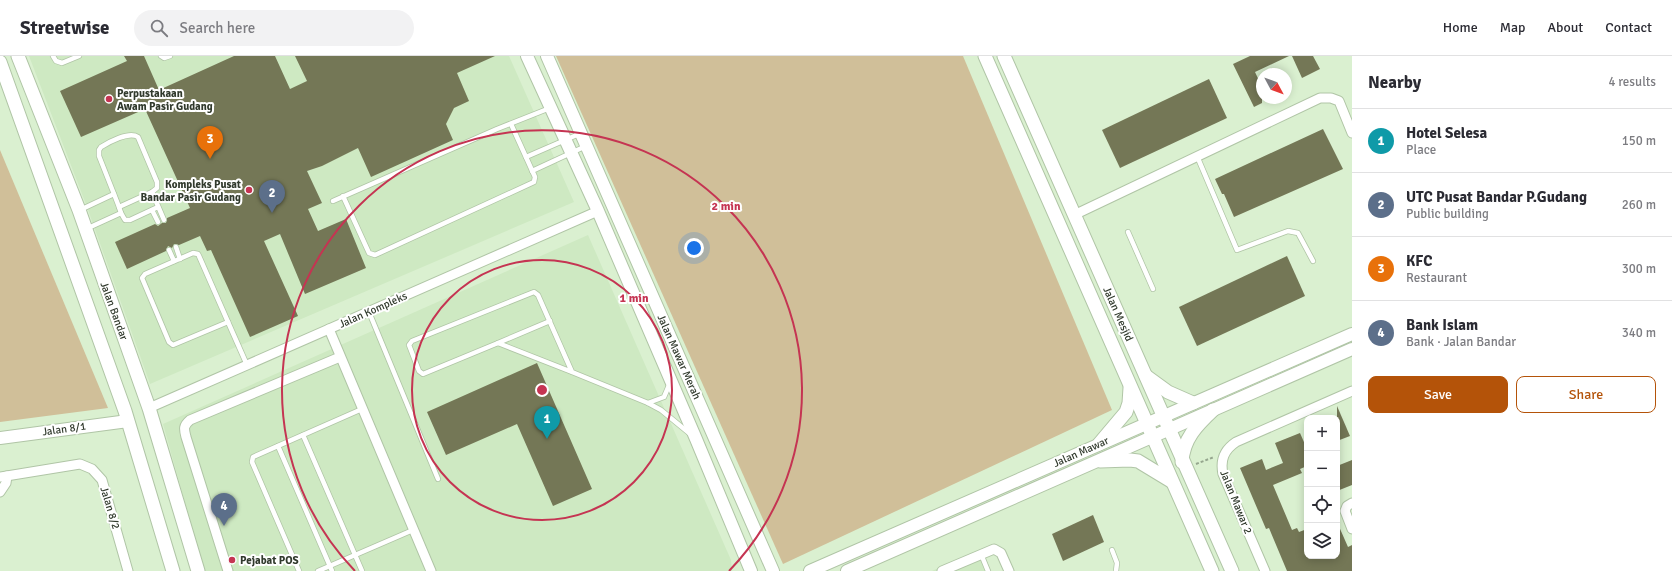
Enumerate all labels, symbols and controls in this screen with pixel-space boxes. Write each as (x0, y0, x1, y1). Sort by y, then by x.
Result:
search box (134, 10, 414, 46)
text: Streetwise (20, 16, 110, 40)
icon: search (148, 17, 170, 39)
text: Search here (180, 19, 255, 37)
text: Home (1443, 19, 1478, 36)
text: Map (1500, 19, 1525, 36)
text: About (1547, 19, 1583, 36)
text: Contact (1605, 19, 1652, 36)
north arrow (1256, 68, 1292, 104)
text: Nearby (1368, 72, 1421, 93)
text: 4 results (1608, 74, 1656, 90)
place label: Perpustakaan Awam Pasir Gudang (117, 87, 213, 113)
marker: Perpustakaan Awam Pasir Gudang (104, 94, 114, 104)
text: Hotel Selesa (1406, 124, 1487, 142)
pin: 3 (197, 126, 223, 159)
text: 1 (1377, 133, 1385, 149)
text: 150 m (1622, 133, 1656, 149)
text: Place (1406, 142, 1436, 158)
place label: Kompleks Pusat Bandar Pasir Gudang (141, 178, 241, 204)
pin: 2 (259, 180, 285, 213)
marker: Kompleks Pusat Bandar Pasir Gudang (244, 185, 254, 195)
text: UTC Pusat Bandar P.Gudang (1406, 188, 1587, 206)
text: 2 (1377, 197, 1385, 213)
text: 260 m (1622, 197, 1656, 213)
text: 2 min (712, 199, 741, 214)
text: Public building (1406, 206, 1489, 222)
your location (684, 238, 704, 258)
text: KFC (1406, 252, 1432, 270)
text: 3 (1377, 261, 1385, 277)
text: 300 m (1622, 261, 1656, 277)
text: Restaurant (1406, 270, 1467, 286)
street label: Jalan Bandar (97, 280, 131, 342)
street label: Jalan Mesjid (1100, 285, 1136, 344)
street label: Jalan Kompleks (337, 289, 409, 331)
text: 1 min (620, 291, 649, 306)
street label: Jalan Mawar Merah (654, 313, 704, 401)
text: Bank Islam (1406, 316, 1478, 334)
text: 4 (1377, 325, 1385, 341)
text: 340 m (1622, 325, 1656, 341)
text: Bank · Jalan Bandar (1406, 334, 1516, 350)
button: Save (1368, 376, 1508, 413)
button: Share (1516, 376, 1656, 413)
centre of rings (535, 383, 549, 397)
pin: 1 (534, 406, 560, 439)
map controls (1304, 415, 1340, 559)
button: + (1304, 415, 1340, 451)
street label: Jalan 8/1 (41, 419, 87, 438)
street label: Jalan Mawar (1051, 434, 1111, 470)
button: − (1304, 451, 1340, 487)
street label: Jalan Mawar 2 (1217, 468, 1255, 536)
street label: Jalan 8/2 (97, 485, 123, 531)
button: locate (1304, 487, 1340, 523)
pin: 4 (211, 493, 237, 526)
button: layers (1304, 523, 1340, 559)
place label: Pejabat POS (240, 554, 299, 567)
marker: Pejabat POS (227, 555, 237, 565)

